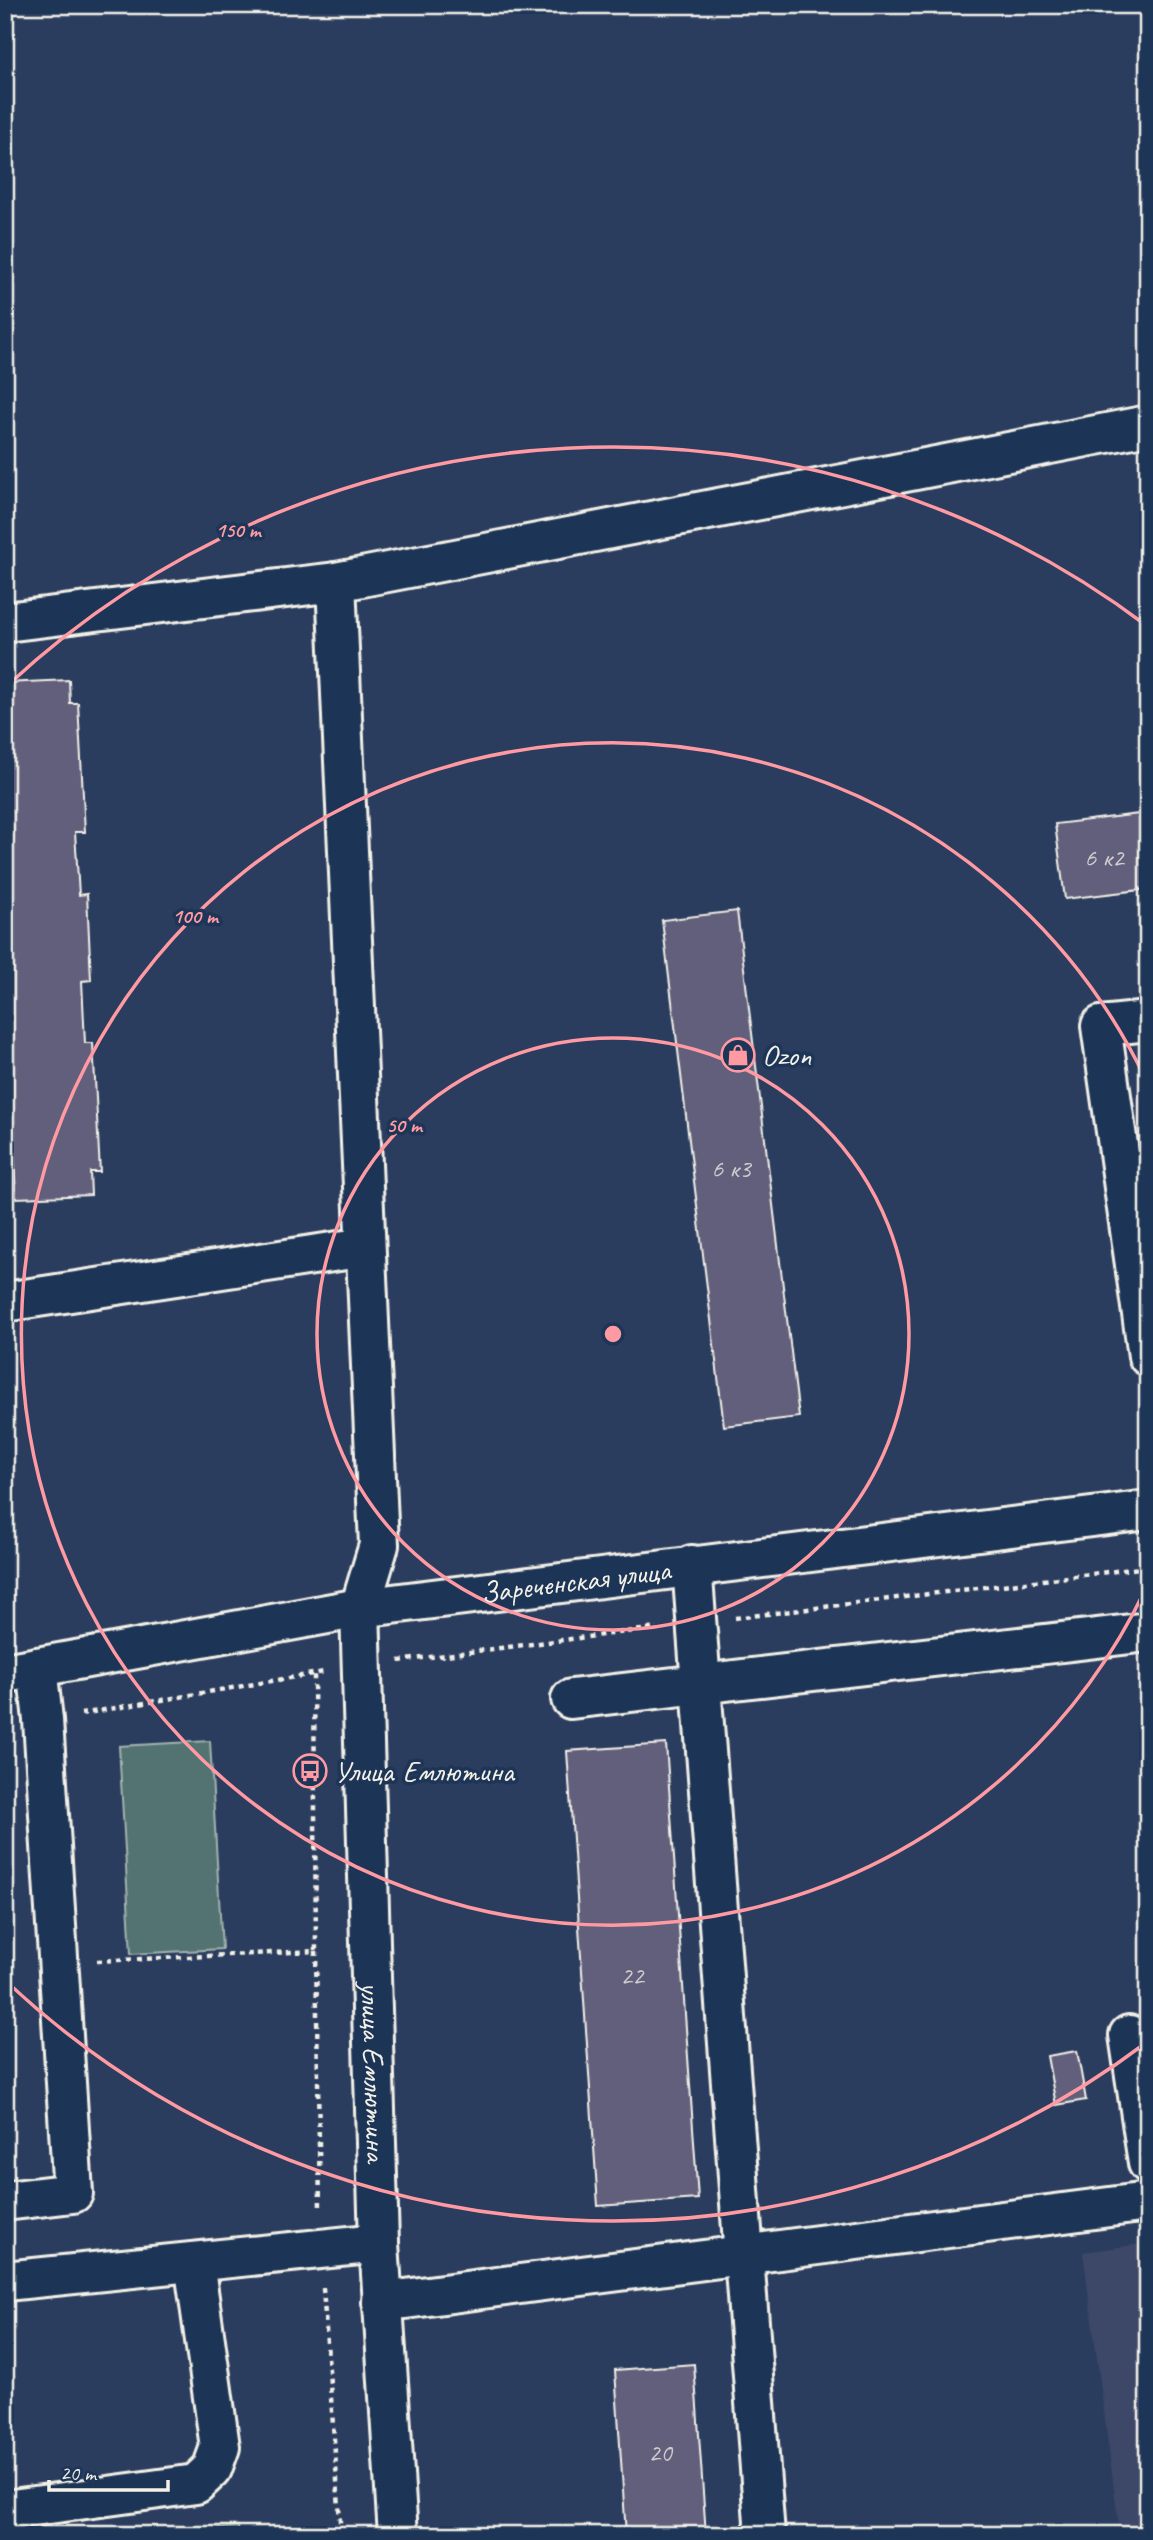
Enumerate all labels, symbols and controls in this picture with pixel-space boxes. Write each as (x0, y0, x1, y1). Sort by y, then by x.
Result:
text: 150 m (215, 517, 263, 543)
house number: 6 к2 (1084, 841, 1126, 874)
text: 100 m (172, 903, 220, 929)
shop icon: Ozon (719, 1036, 757, 1074)
place label: Ozon (762, 1036, 812, 1074)
text: 50 m (386, 1112, 424, 1138)
house number: 6 к3 (711, 1152, 753, 1185)
centre of rings (601, 1322, 625, 1346)
street label: Зареченская улица (479, 1550, 674, 1612)
bus stop icon: Улица Емлютина (291, 1752, 329, 1790)
place label: Улица Емлютина (334, 1752, 516, 1790)
house number: 22 (620, 1959, 646, 1992)
street label: улица Емлютина (352, 1980, 396, 2165)
house number: 20 (648, 2436, 674, 2469)
scale bar (49, 2449, 168, 2493)
text: 20 m (60, 2460, 98, 2486)

